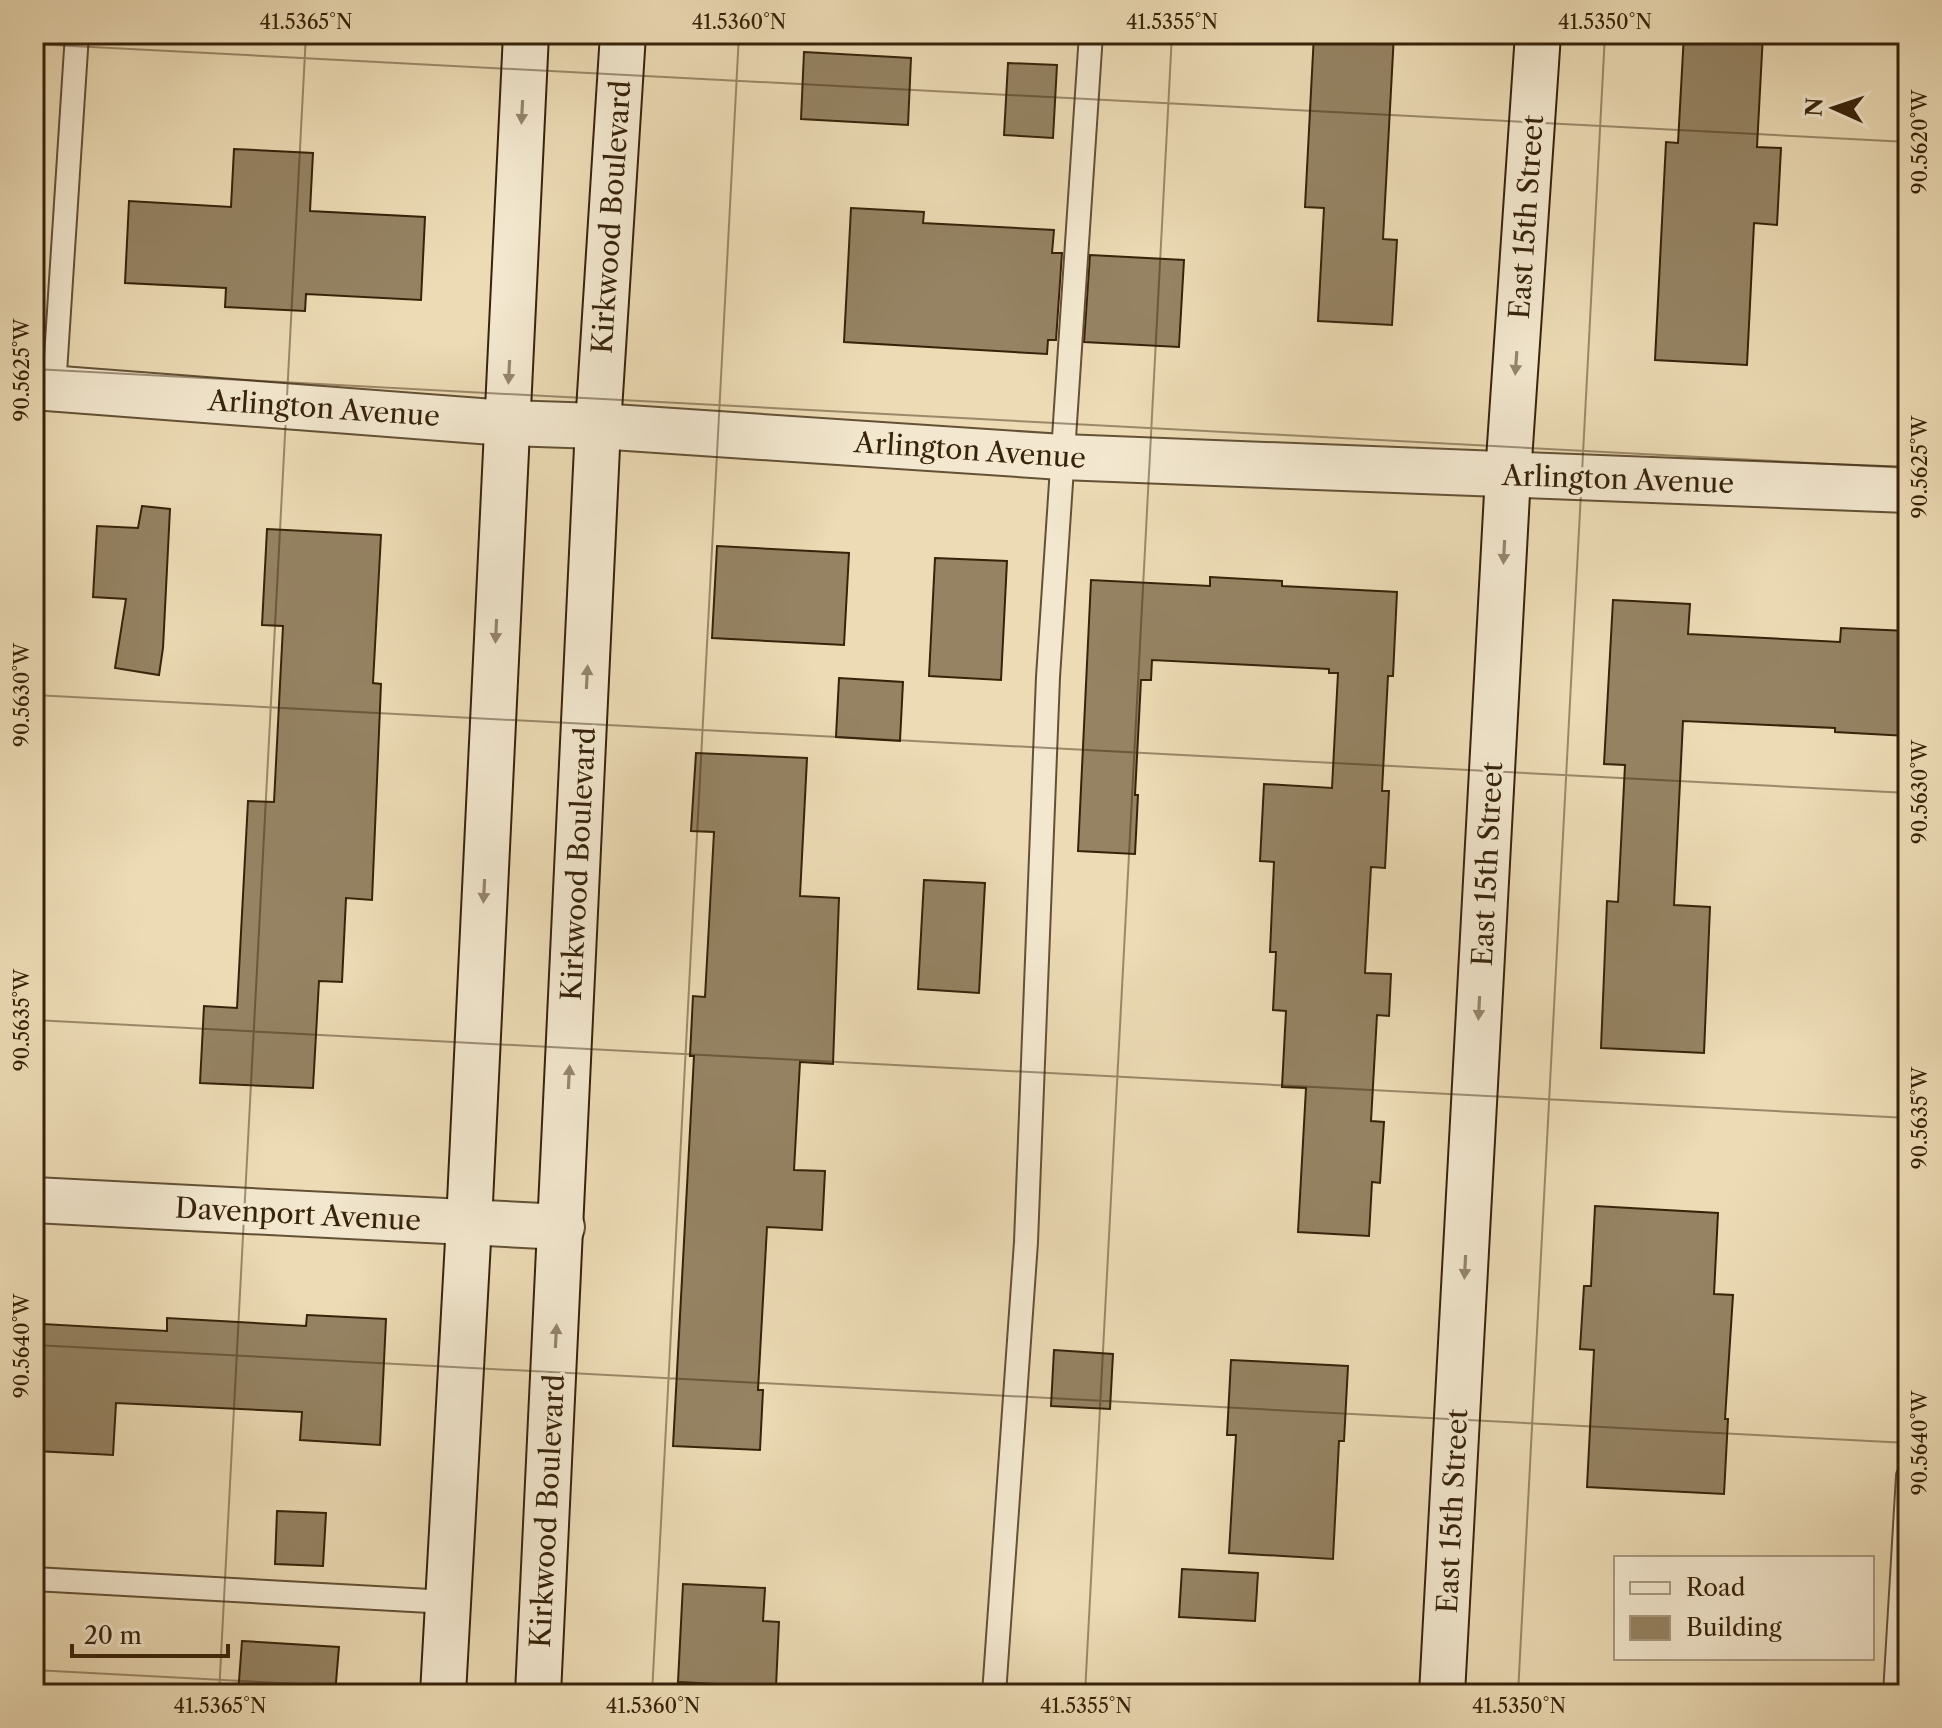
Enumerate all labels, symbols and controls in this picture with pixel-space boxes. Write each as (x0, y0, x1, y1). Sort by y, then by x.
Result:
text: 41.5365°N (260, 10, 352, 34)
text: 41.5360°N (692, 10, 786, 34)
text: 41.5355°N (1126, 10, 1218, 34)
text: 41.5350°N (1558, 10, 1652, 34)
north arrow (1794, 68, 1874, 148)
street label: Kirkwood Boulevard (584, 79, 638, 355)
text: 90.5620°W (1908, 89, 1932, 194)
text: N (1801, 97, 1829, 117)
one-way arrow (515, 100, 528, 125)
street label: East 15th Street (1502, 114, 1550, 320)
text: 90.5625°W (10, 318, 34, 421)
one-way arrow (1509, 351, 1522, 376)
one-way arrow (502, 360, 515, 385)
street label: Arlington Avenue (206, 383, 441, 433)
text: 90.5625°W (1908, 415, 1932, 518)
street label: Arlington Avenue (852, 425, 1087, 475)
street label: Arlington Avenue (1500, 458, 1735, 500)
one-way arrow (1497, 540, 1510, 565)
one-way arrow (490, 619, 503, 644)
text: 90.5630°W (10, 642, 34, 747)
one-way arrow (581, 664, 594, 689)
street label: Kirkwood Boulevard (554, 726, 602, 1002)
text: 90.5630°W (1908, 739, 1932, 844)
street label: East 15th Street (1465, 761, 1509, 967)
one-way arrow (478, 879, 491, 904)
text: 90.5635°W (10, 968, 34, 1071)
one-way arrow (1473, 996, 1486, 1021)
one-way arrow (562, 1064, 575, 1089)
text: 90.5635°W (1908, 1066, 1932, 1169)
street label: Davenport Avenue (174, 1191, 422, 1237)
one-way arrow (1458, 1255, 1471, 1280)
text: 90.5640°W (10, 1293, 34, 1398)
one-way arrow (550, 1323, 563, 1348)
street label: Kirkwood Boulevard (523, 1373, 571, 1649)
text: 90.5640°W (1908, 1390, 1932, 1495)
street label: East 15th Street (1430, 1408, 1474, 1614)
legend (1614, 1556, 1874, 1660)
text: Road (1686, 1573, 1746, 1602)
scale bar (72, 1608, 228, 1658)
text: Building (1686, 1613, 1782, 1642)
text: 20 m (84, 1621, 142, 1650)
text: 41.5365°N (174, 1694, 266, 1718)
text: 41.5360°N (606, 1694, 700, 1718)
text: 41.5355°N (1040, 1694, 1132, 1718)
text: 41.5350°N (1472, 1694, 1566, 1718)

